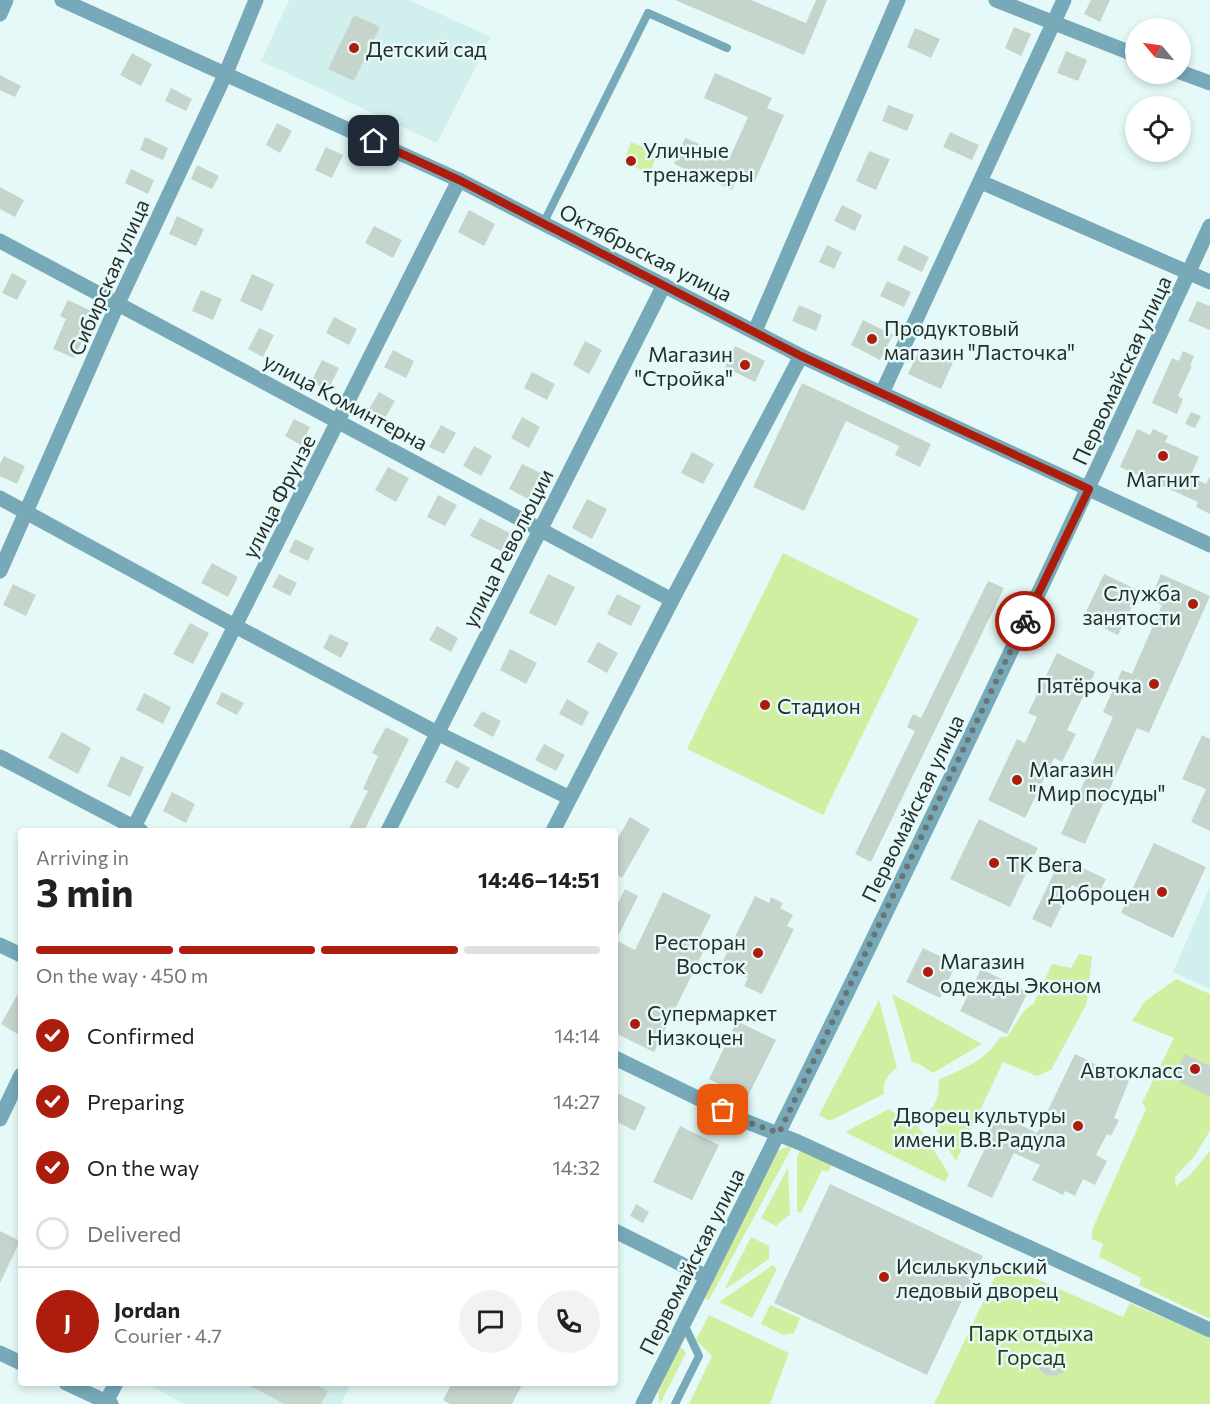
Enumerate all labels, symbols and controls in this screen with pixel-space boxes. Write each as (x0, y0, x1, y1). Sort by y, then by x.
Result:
north arrow (1125, 18, 1191, 84)
map controls (1125, 18, 1191, 162)
place label: Детский сад (366, 36, 487, 61)
marker: Детский сад (347, 41, 361, 55)
button: locate (1125, 96, 1191, 162)
pin (348, 115, 399, 166)
icon: home (357, 124, 390, 157)
place label: Уличные тренажеры (643, 137, 754, 186)
marker: Уличные тренажеры (624, 154, 638, 168)
street label: Сибирская улица (62, 195, 154, 359)
street label: Октябрьская улица (556, 198, 736, 306)
street label: Первомайская улица (1066, 272, 1176, 468)
place label: Продуктовый магазин "Ласточка" (884, 315, 1075, 364)
marker: Продуктовый магазин "Ласточка" (865, 332, 879, 346)
place label: Магазин "Стройка" (634, 341, 733, 390)
street label: улица Коминтерна (260, 347, 432, 455)
marker: Магазин "Стройка" (738, 358, 752, 372)
street label: улица Фрунзе (236, 430, 320, 562)
marker: Магнит (1156, 449, 1170, 463)
street label: улица Революции (456, 465, 558, 631)
place label: Магнит (1126, 466, 1200, 491)
place label: Служба занятости (1082, 580, 1181, 629)
courier (995, 591, 1055, 651)
marker: Служба занятости (1186, 597, 1200, 611)
icon: bike (1009, 605, 1042, 638)
place label: Пятёрочка (1036, 672, 1142, 697)
marker: Пятёрочка (1147, 677, 1161, 691)
place label: Стадион (777, 693, 861, 718)
marker: Стадион (758, 698, 772, 712)
street label: Первомайская улица (856, 710, 968, 906)
place label: Магазин "Мир посуды" (1029, 756, 1166, 805)
marker: Магазин "Мир посуды" (1010, 773, 1024, 787)
text: Arriving in (36, 845, 129, 869)
place label: ТК Вега (1006, 851, 1082, 876)
marker: ТК Вега (987, 856, 1001, 870)
text: 14:46–14:51 (478, 866, 600, 893)
text: 3 min (36, 867, 134, 915)
place label: Доброцен (1048, 880, 1150, 905)
marker: Доброцен (1155, 885, 1169, 899)
place label: Ресторан Восток (654, 929, 746, 978)
marker: Ресторан Восток (751, 946, 765, 960)
place label: Магазин одежды Эконом (940, 948, 1101, 997)
text: On the way · 450 m (36, 963, 208, 987)
marker: Магазин одежды Эконом (921, 965, 935, 979)
place label: Супермаркет Низкоцен (647, 1000, 777, 1049)
marker: Супермаркет Низкоцен (628, 1017, 642, 1031)
icon: check (36, 1019, 69, 1052)
text: Confirmed (87, 1022, 194, 1049)
text: 14:14 (554, 1023, 600, 1047)
place label: Автокласс (1080, 1057, 1183, 1082)
marker: Автокласс (1188, 1062, 1202, 1076)
pin (697, 1084, 748, 1135)
icon: check (36, 1085, 69, 1118)
text: Preparing (87, 1088, 184, 1115)
text: 14:27 (553, 1089, 600, 1113)
icon: bag (706, 1093, 739, 1126)
place label: Дворец культуры имени В.В.Радула (894, 1102, 1066, 1151)
marker: Дворец культуры имени В.В.Радула (1071, 1119, 1085, 1133)
icon: check (36, 1151, 69, 1184)
text: On the way (87, 1154, 199, 1181)
text: 14:32 (552, 1155, 600, 1179)
street label: Первомайская улица (633, 1164, 749, 1358)
text: Delivered (87, 1220, 181, 1247)
place label: Исилькульский ледовый дворец (896, 1253, 1058, 1302)
marker: Исилькульский ледовый дворец (877, 1270, 891, 1284)
button: chat (459, 1290, 522, 1353)
button: phone (537, 1290, 600, 1353)
text: Jordan (114, 1296, 180, 1323)
text: J (64, 1308, 71, 1335)
park label: Парк отдыха Горсад (968, 1320, 1094, 1369)
text: Courier · 4.7 (114, 1323, 222, 1347)

